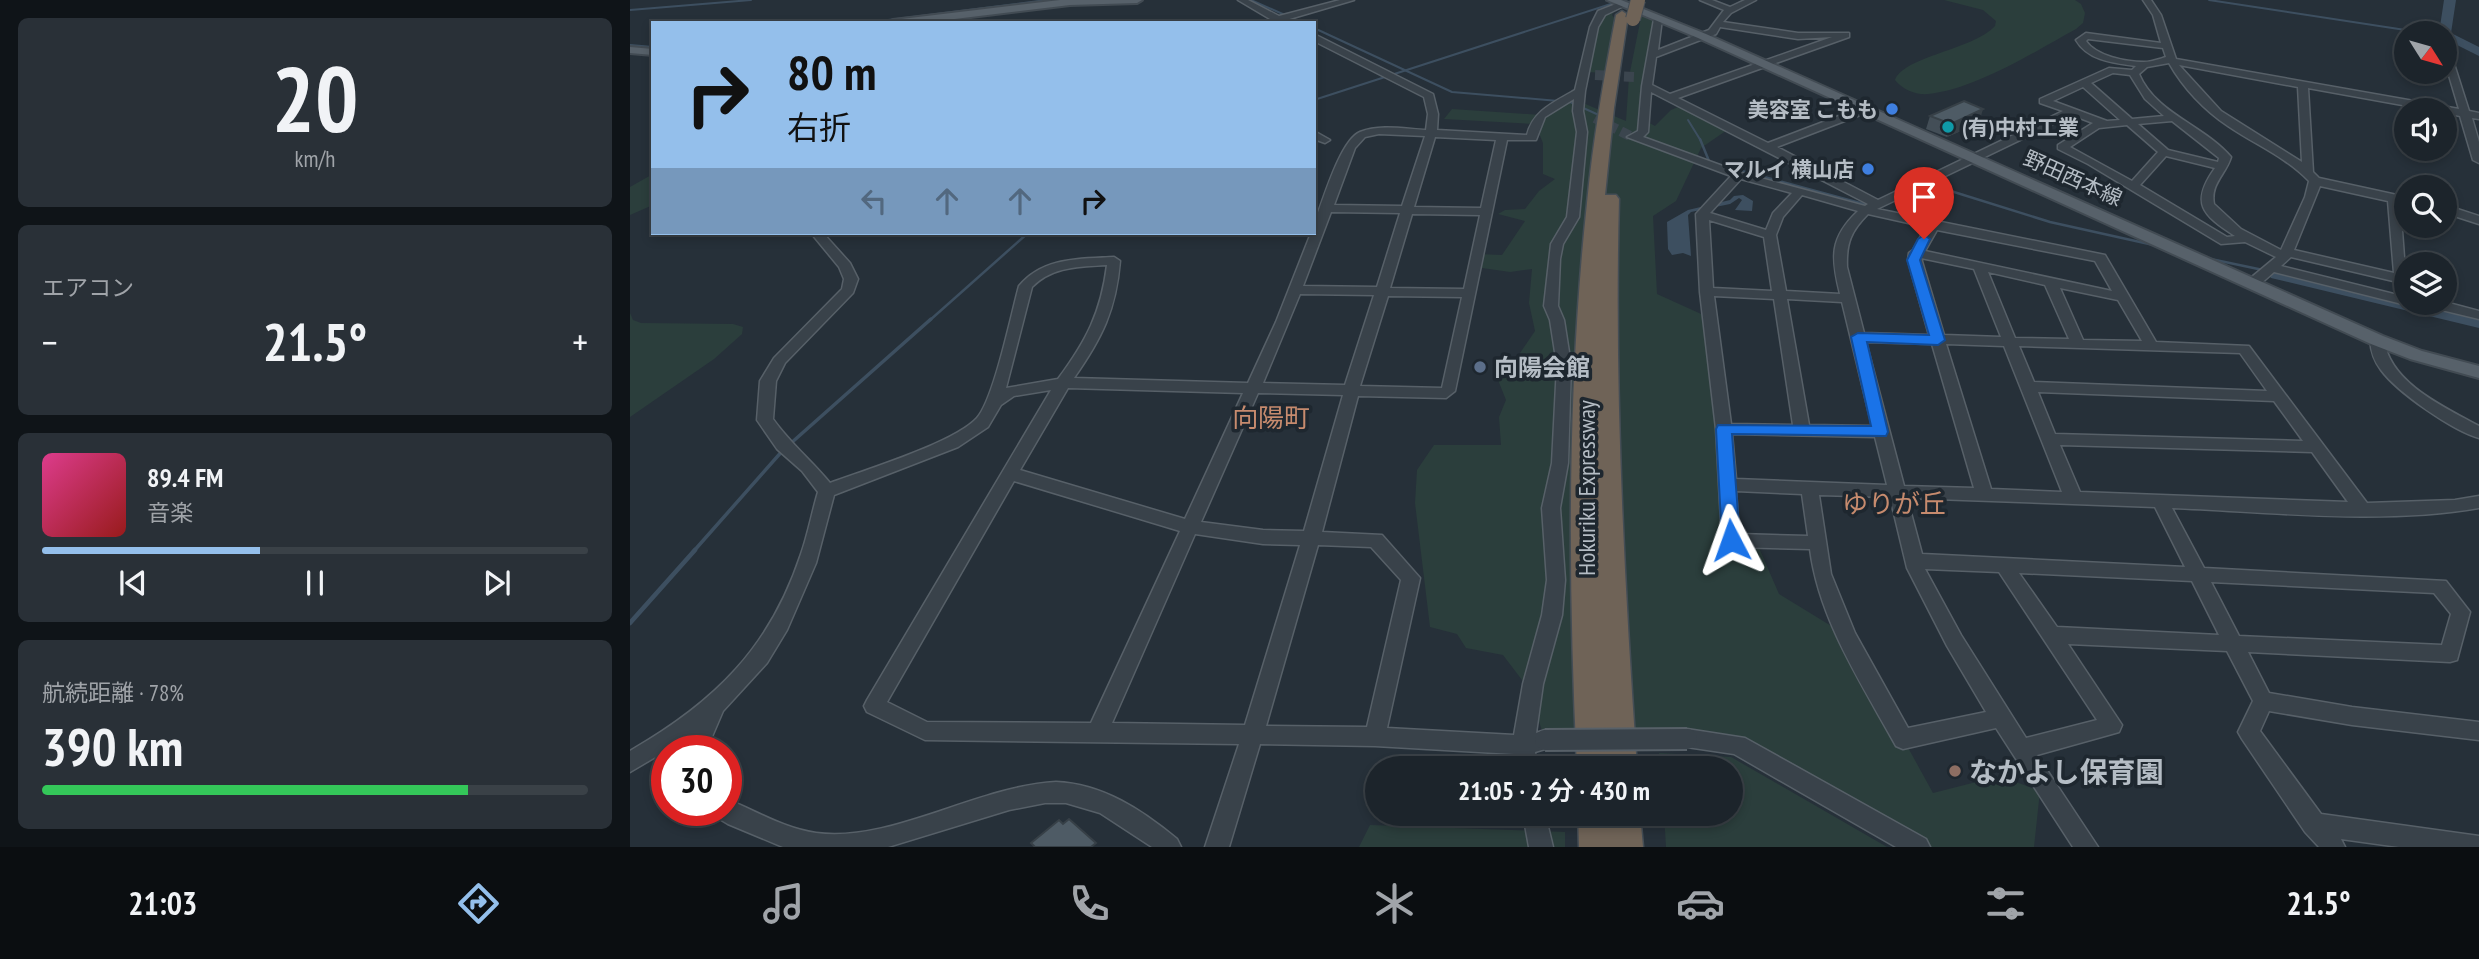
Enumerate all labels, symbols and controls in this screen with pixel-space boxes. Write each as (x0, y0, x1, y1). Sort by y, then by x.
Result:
north arrow (2394, 21, 2457, 84)
map controls (2394, 21, 2457, 315)
text: 20 (272, 39, 359, 157)
text: 80 m (787, 40, 876, 104)
icon: right (672, 49, 763, 140)
place label: 美容室 こもも (1748, 96, 1878, 123)
button: sound (2394, 98, 2457, 161)
marker: 美容室 こもも (1884, 101, 1900, 117)
text: 右折 (787, 106, 851, 148)
place label: (有)中村工業 (1962, 114, 2079, 141)
marker: (有)中村工業 (1940, 119, 1956, 135)
text: km/h (295, 144, 335, 173)
street label: 野田西本線 (2020, 144, 2126, 212)
place label: マルイ 横山店 (1724, 156, 1854, 183)
marker: マルイ 横山店 (1860, 161, 1876, 177)
pin (1894, 167, 1954, 239)
button: search (2394, 175, 2457, 238)
icon: arrive (1905, 178, 1943, 216)
icon: left (855, 182, 893, 220)
icon: ahead (928, 182, 966, 220)
icon: ahead (1001, 182, 1039, 220)
icon: right (1074, 182, 1112, 220)
button: layers (2394, 252, 2457, 315)
text: エアコン (42, 273, 134, 302)
text: 21.5° (263, 308, 367, 375)
text: − (42, 317, 58, 366)
text: + (572, 317, 588, 366)
place label: 向陽会館 (1494, 352, 1590, 383)
marker: 向陽会館 (1472, 359, 1488, 375)
street label: Hokuriku Expressway (1571, 400, 1602, 576)
district label: 向陽町 (1232, 401, 1310, 434)
text: 89.4 FM (147, 461, 223, 494)
district label: ゆりが丘 (1842, 487, 1946, 520)
text: 音楽 (147, 498, 193, 527)
position arrow (1694, 503, 1768, 577)
icon: previous (114, 564, 152, 602)
icon: pause (296, 564, 334, 602)
icon: next (478, 564, 516, 602)
text: 航続距離 · 78% (42, 678, 184, 707)
text: 390 km (42, 713, 183, 780)
speed limit sign: 30 (651, 735, 742, 826)
place label: なかよし保育園 (1969, 753, 2164, 790)
marker: なかよし保育園 (1947, 763, 1963, 779)
text: 21:05 · 2 分 · 430 m (1458, 774, 1650, 807)
icon: directions (454, 879, 503, 928)
icon: music (759, 879, 808, 928)
icon: phone (1065, 879, 1114, 928)
icon: climate (1370, 879, 1419, 928)
icon: car (1676, 879, 1725, 928)
icon: filters (1981, 879, 2030, 928)
text: 21:03 (128, 882, 197, 924)
text: 21.5° (2286, 882, 2351, 924)

